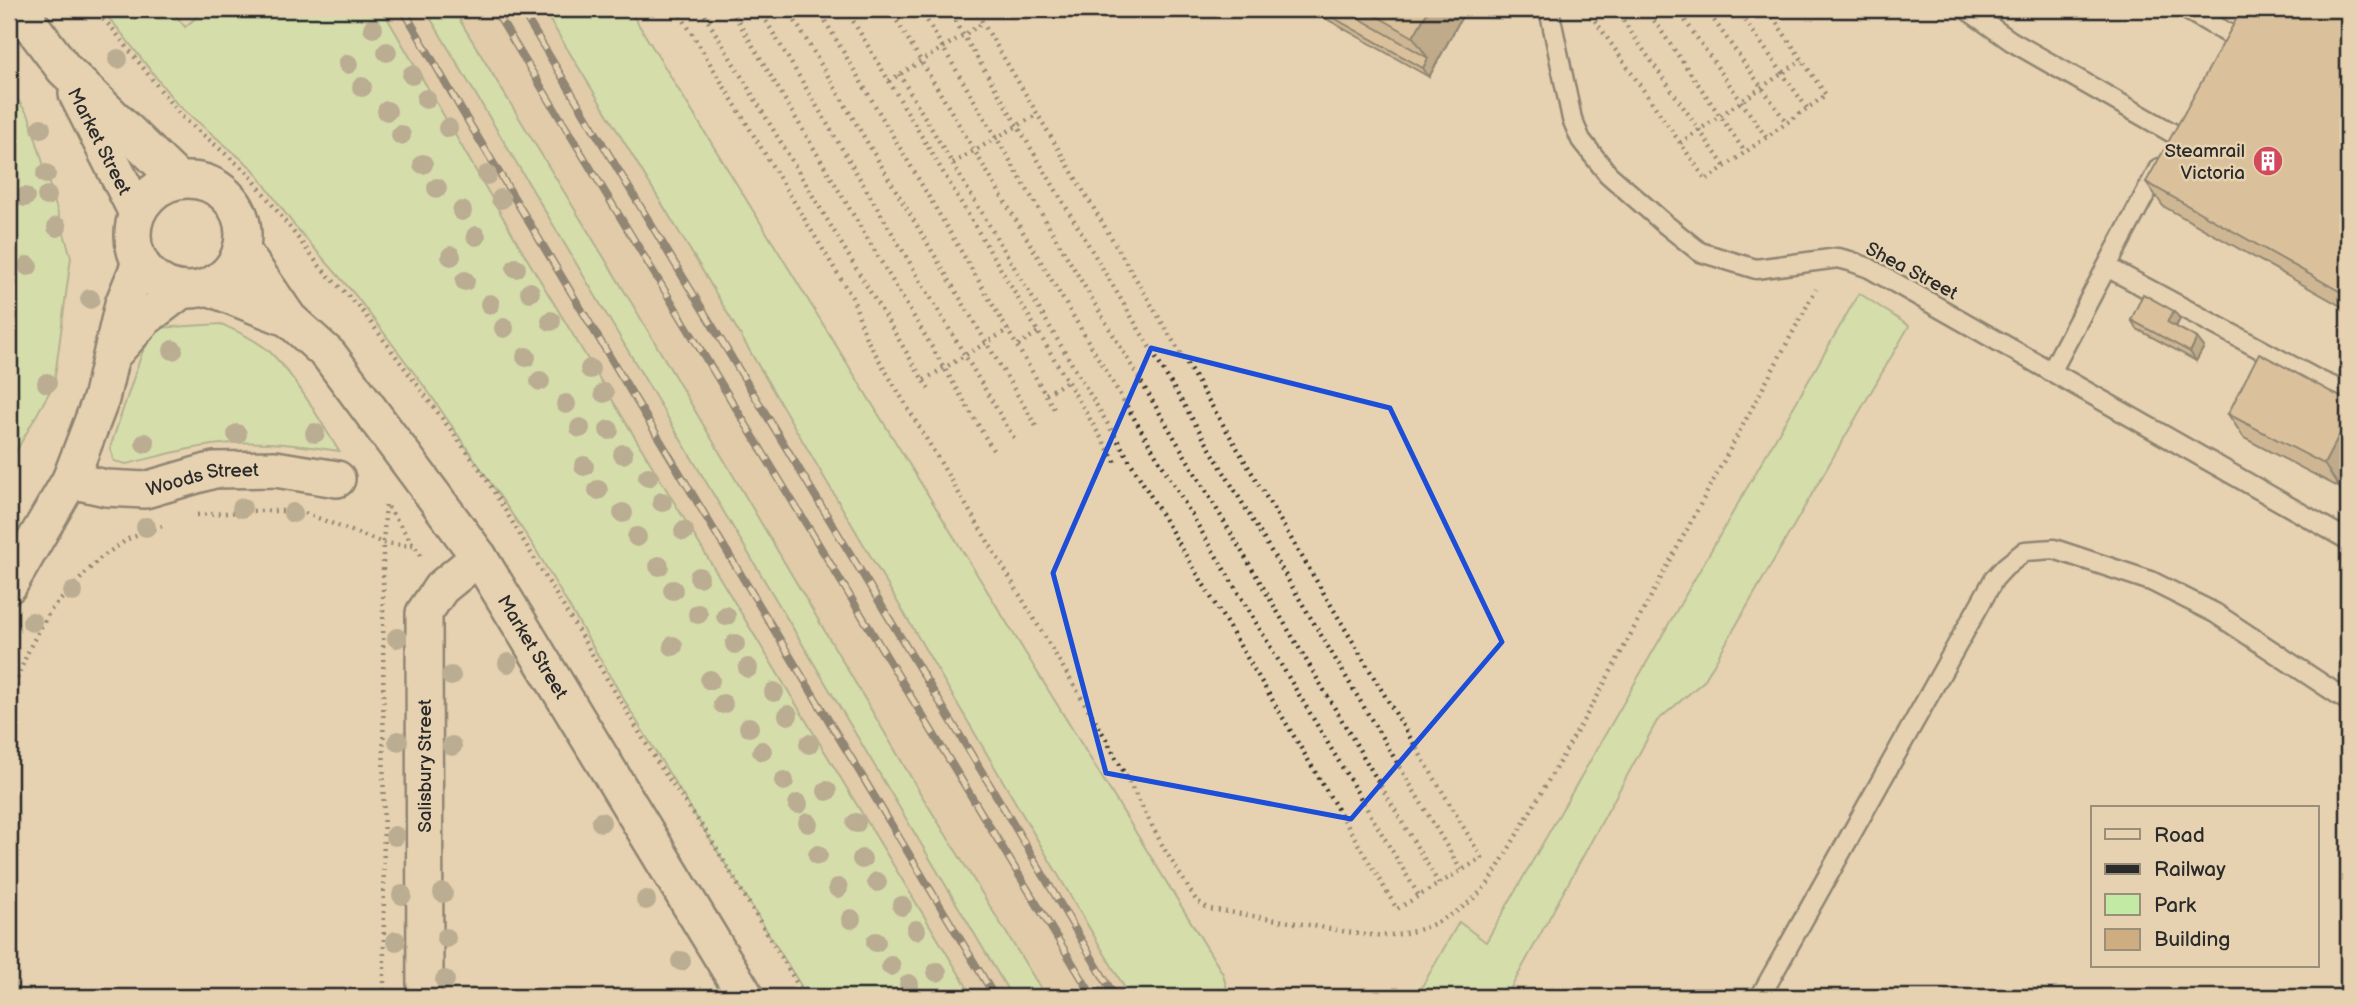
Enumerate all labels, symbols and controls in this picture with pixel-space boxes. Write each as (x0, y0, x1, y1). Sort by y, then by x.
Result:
street label: Market Street (62, 84, 136, 199)
place label: Steamrail Victoria (2165, 140, 2245, 185)
building icon: Steamrail Victoria (2251, 144, 2285, 178)
street label: Shea Street (1861, 237, 1961, 305)
street label: Woods Street (144, 459, 259, 502)
street label: Market Street (492, 591, 572, 703)
street label: Salisbury Street (414, 699, 437, 833)
legend (2091, 806, 2318, 968)
text: Road (2154, 823, 2205, 848)
text: Railway (2154, 857, 2226, 882)
text: Park (2154, 893, 2197, 918)
text: Building (2154, 927, 2230, 952)

